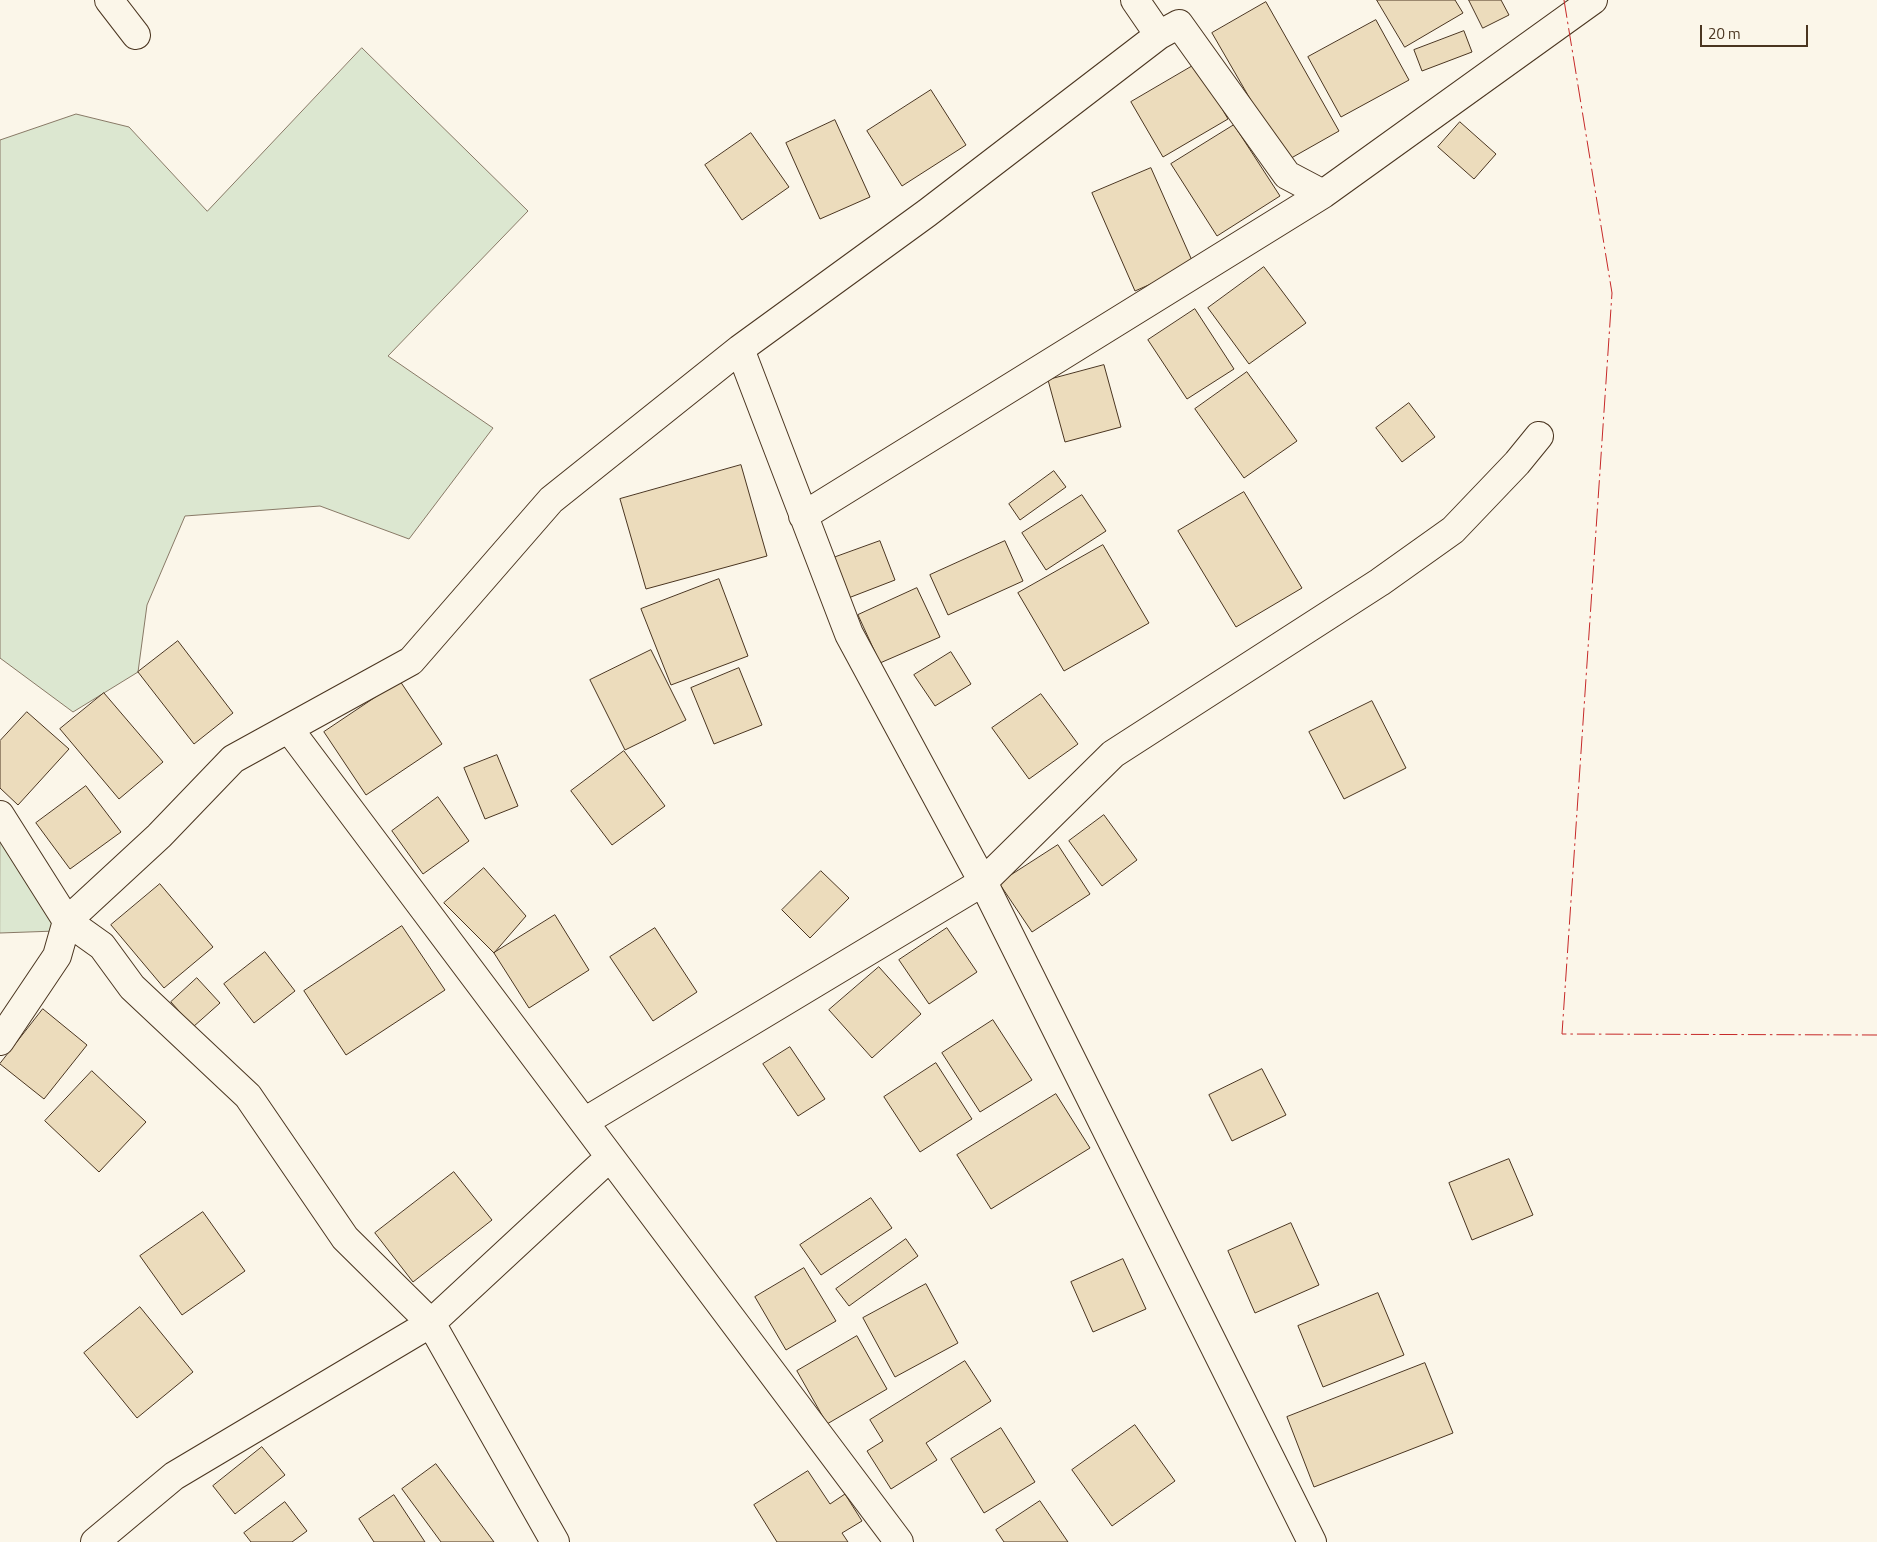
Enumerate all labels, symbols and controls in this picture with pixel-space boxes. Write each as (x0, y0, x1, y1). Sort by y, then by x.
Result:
scale bar (1702, 15, 1810, 47)
text: 20 m (1708, 22, 1741, 45)

